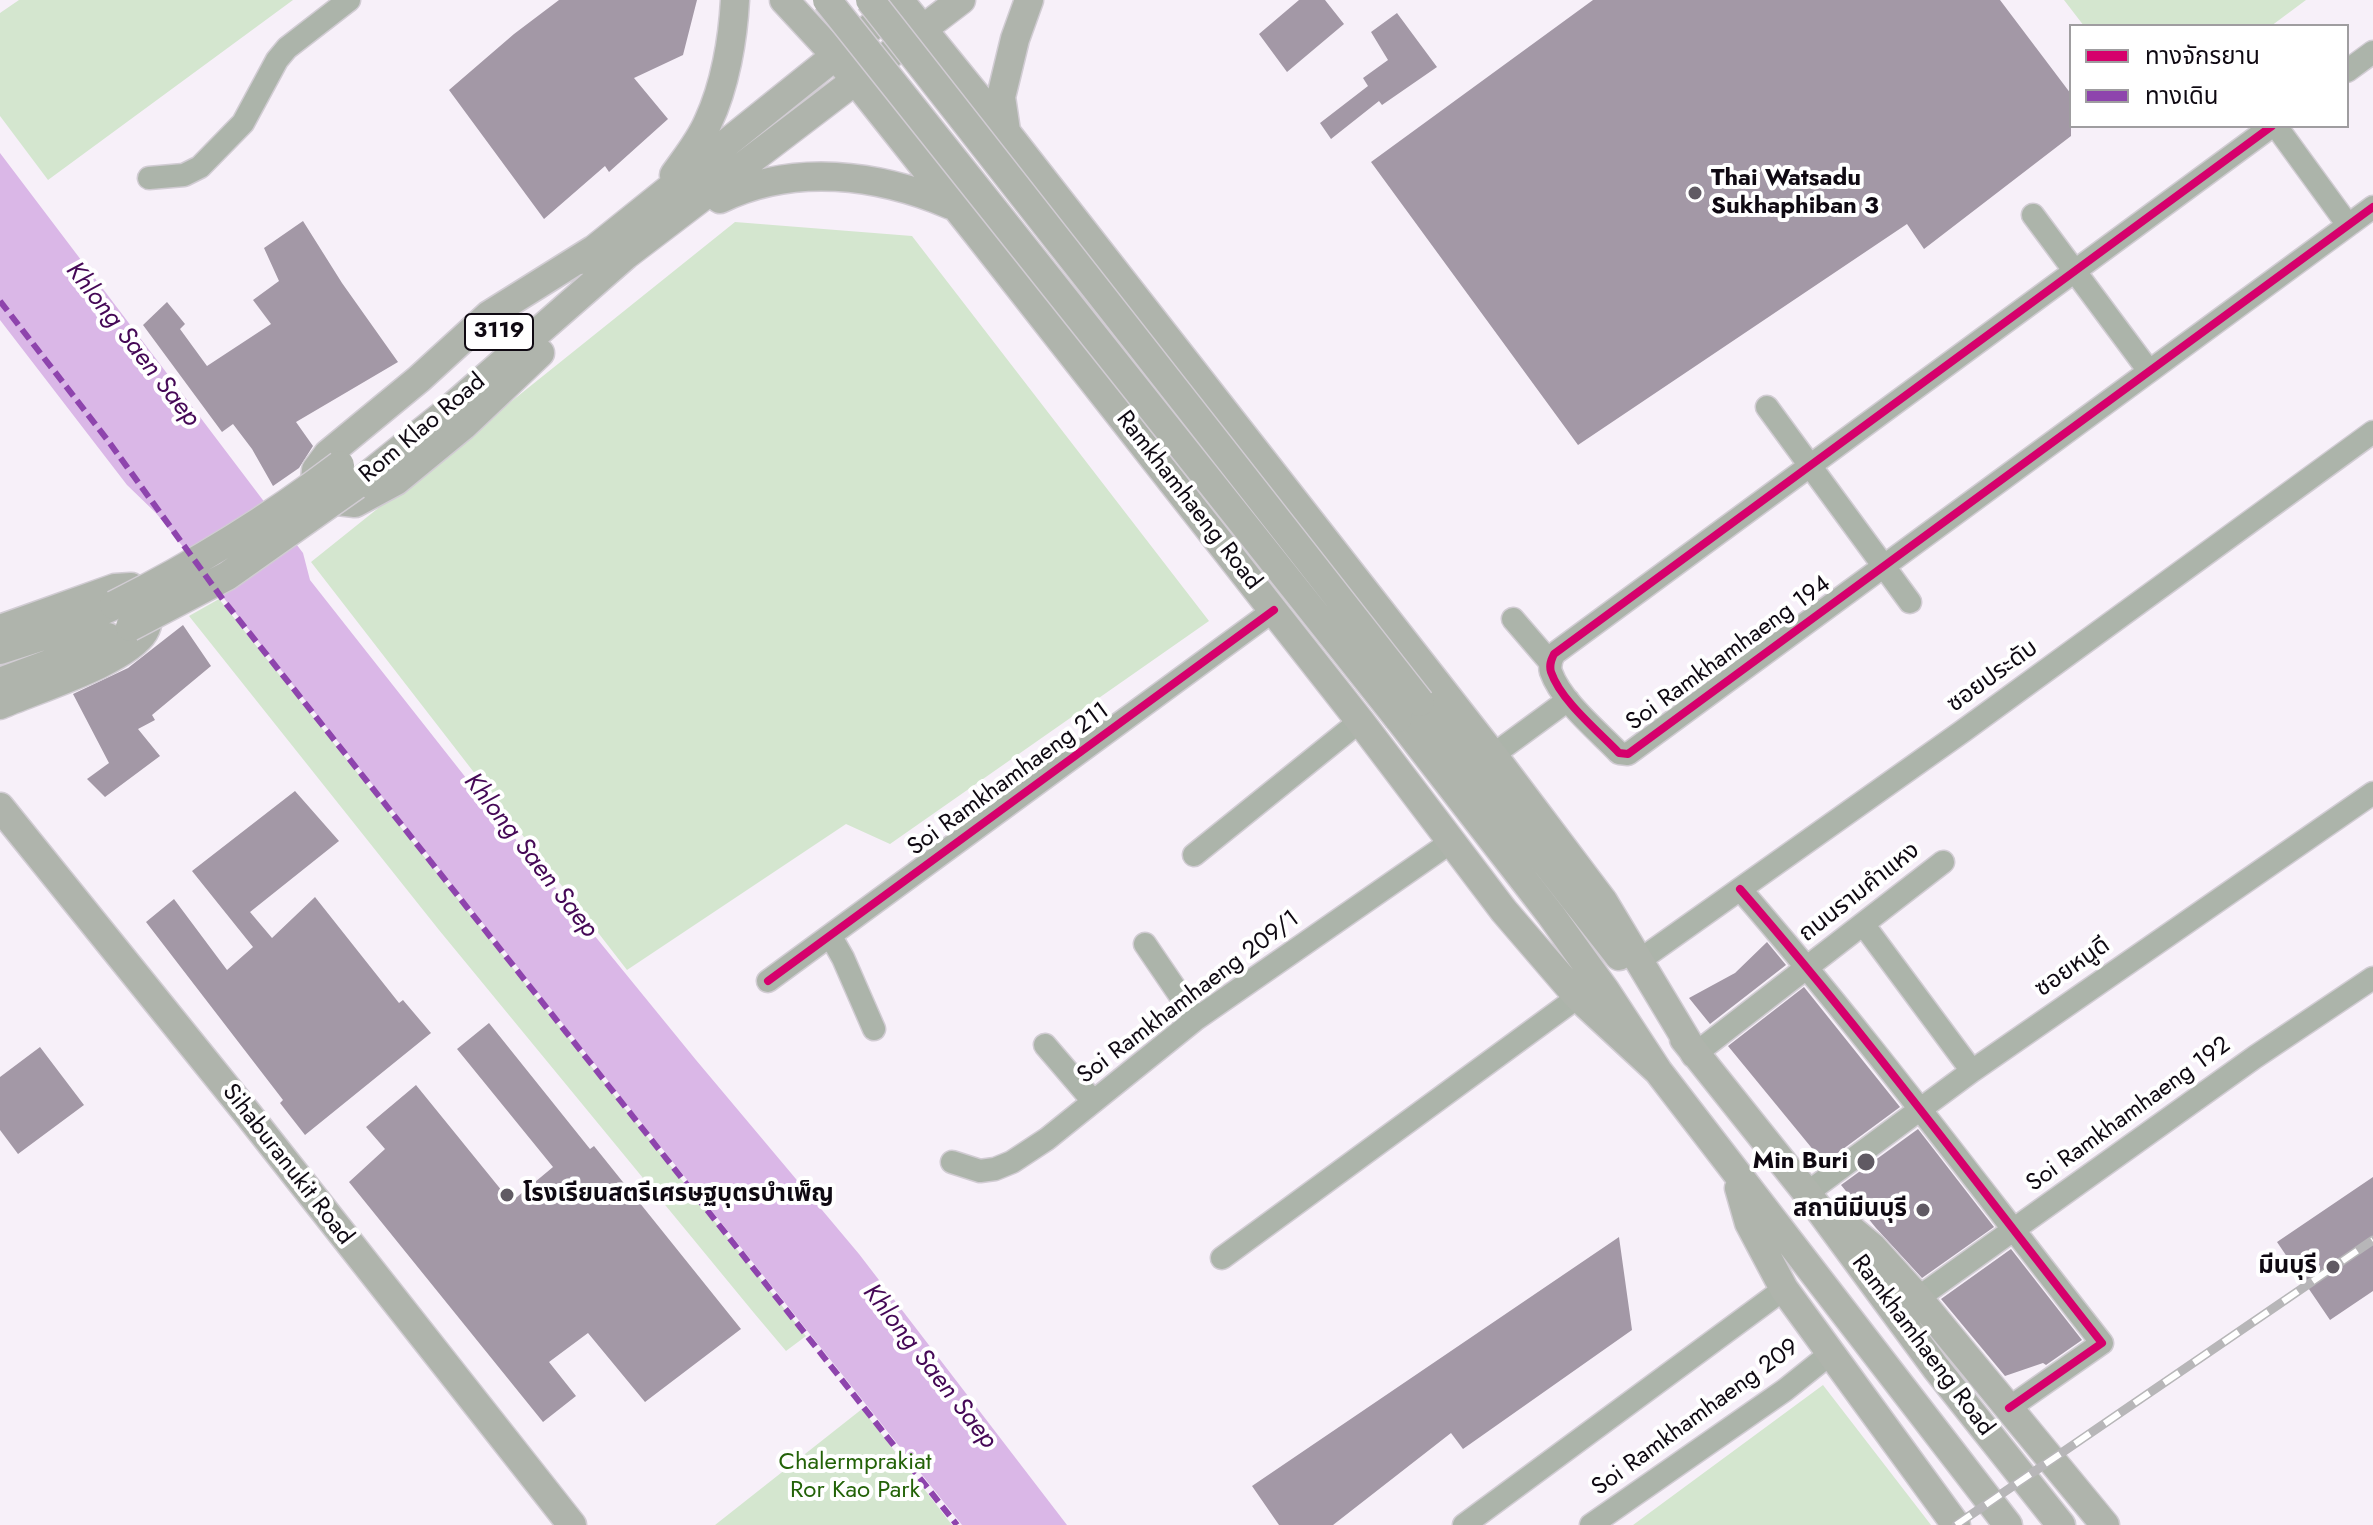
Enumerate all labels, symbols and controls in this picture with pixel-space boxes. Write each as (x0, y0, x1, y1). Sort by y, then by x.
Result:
legend (2069, 24, 2349, 128)
text: ทางจักรยาน (2145, 38, 2260, 73)
text: ทางเดิน (2145, 78, 2219, 113)
place label: Thai Watsadu Sukhaphiban 3 (1711, 165, 1879, 221)
marker: Thai Watsadu Sukhaphiban 3 (1686, 184, 1704, 202)
water label: Khlong Saen Saep (58, 256, 206, 434)
road number: 3119 (465, 314, 533, 350)
street label: Rom Klao Road (354, 368, 492, 490)
street label: Ramkhamhaeng Road (1109, 406, 1267, 596)
street label: Soi Ramkhamhaeng 194 (1621, 570, 1837, 738)
street label: ซอยประดับ (1942, 634, 2044, 720)
street label: Soi Ramkhamhaeng 211 (903, 697, 1115, 863)
water label: Khlong Saen Saep (456, 767, 604, 945)
street label: ถนนรามคำแหง (1794, 837, 1926, 949)
street label: Soi Ramkhamhaeng 209/1 (1072, 905, 1306, 1091)
street label: ซอยหนูดี (2030, 932, 2116, 1004)
street label: Soi Ramkhamhaeng 192 (2021, 1031, 2237, 1199)
street label: Sihaburanukit Road (215, 1079, 359, 1251)
place label: Min Buri (1753, 1148, 1848, 1176)
marker: Min Buri (1855, 1151, 1877, 1173)
place label: โรงเรียนสตรีเศรษฐบุตรบำเพ็ญ (523, 1181, 834, 1209)
marker: โรงเรียนสตรีเศรษฐบุตรบำเพ็ญ (498, 1186, 516, 1204)
place label: สถานีมีนบุรี (1793, 1196, 1907, 1224)
marker: สถานีมีนบุรี (1914, 1201, 1932, 1219)
street label: Ramkhamhaeng Road (1845, 1250, 1999, 1442)
place label: มีนบุรี (2258, 1253, 2317, 1281)
marker: มีนบุรี (2324, 1258, 2342, 1276)
water label: Khlong Saen Saep (855, 1278, 1003, 1456)
street label: Soi Ramkhamhaeng 209 (1587, 1333, 1805, 1503)
park label: Chalermprakiat Ror Kao Park (779, 1449, 931, 1505)

